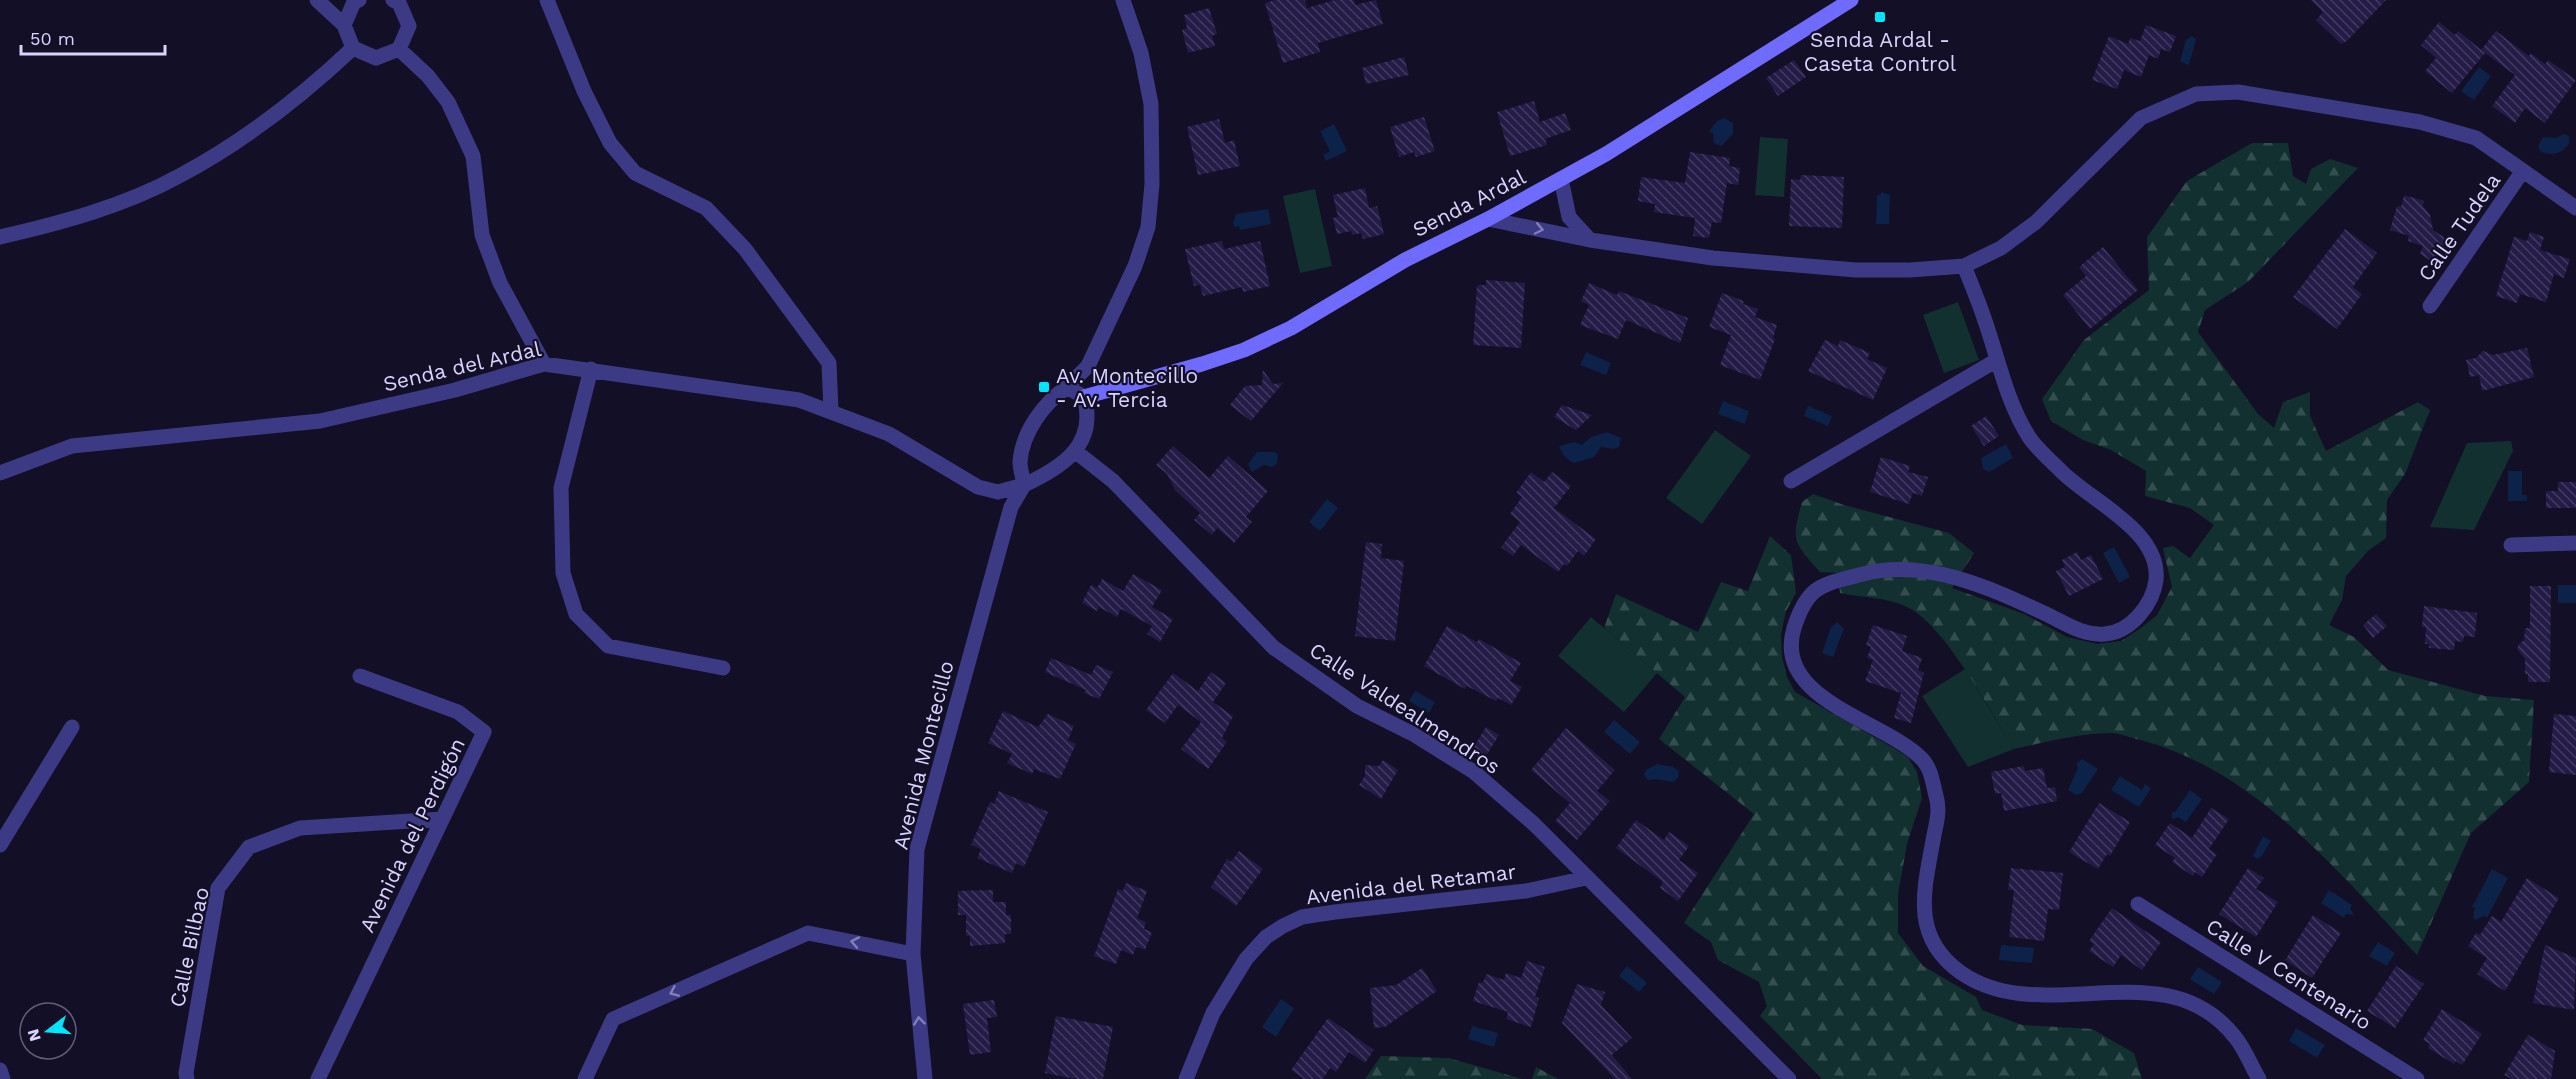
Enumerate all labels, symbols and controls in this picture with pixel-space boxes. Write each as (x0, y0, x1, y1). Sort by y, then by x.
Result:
marker: Senda Ardal - Caseta Control (1873, 10, 1887, 24)
scale bar (21, 18, 165, 56)
place label: Senda Ardal - Caseta Control (1804, 27, 1957, 76)
text: 50 m (30, 28, 75, 49)
street label: Senda Ardal (1409, 164, 1530, 242)
street label: Calle Tudela (2413, 168, 2505, 286)
one-way arrow (1534, 222, 1544, 235)
street label: Senda del Ardal (381, 336, 544, 396)
place label: Av. Montecillo - Av. Tercia (1056, 363, 1198, 412)
marker: Av. Montecillo - Av. Tercia (1037, 380, 1051, 394)
street label: Calle Valdealmendros (1305, 637, 1505, 779)
street label: Avenida Montecillo (887, 658, 959, 852)
street label: Avenida del Perdigón (354, 734, 470, 936)
street label: Avenida del Retamar (1305, 859, 1518, 909)
street label: Calle Bilbao (164, 885, 214, 1009)
street label: Calle V Centenario (2202, 913, 2376, 1035)
one-way arrow (851, 936, 861, 949)
one-way arrow (669, 985, 680, 997)
north arrow (18, 1001, 78, 1061)
one-way arrow (913, 1016, 926, 1025)
text: N (23, 1027, 45, 1044)

